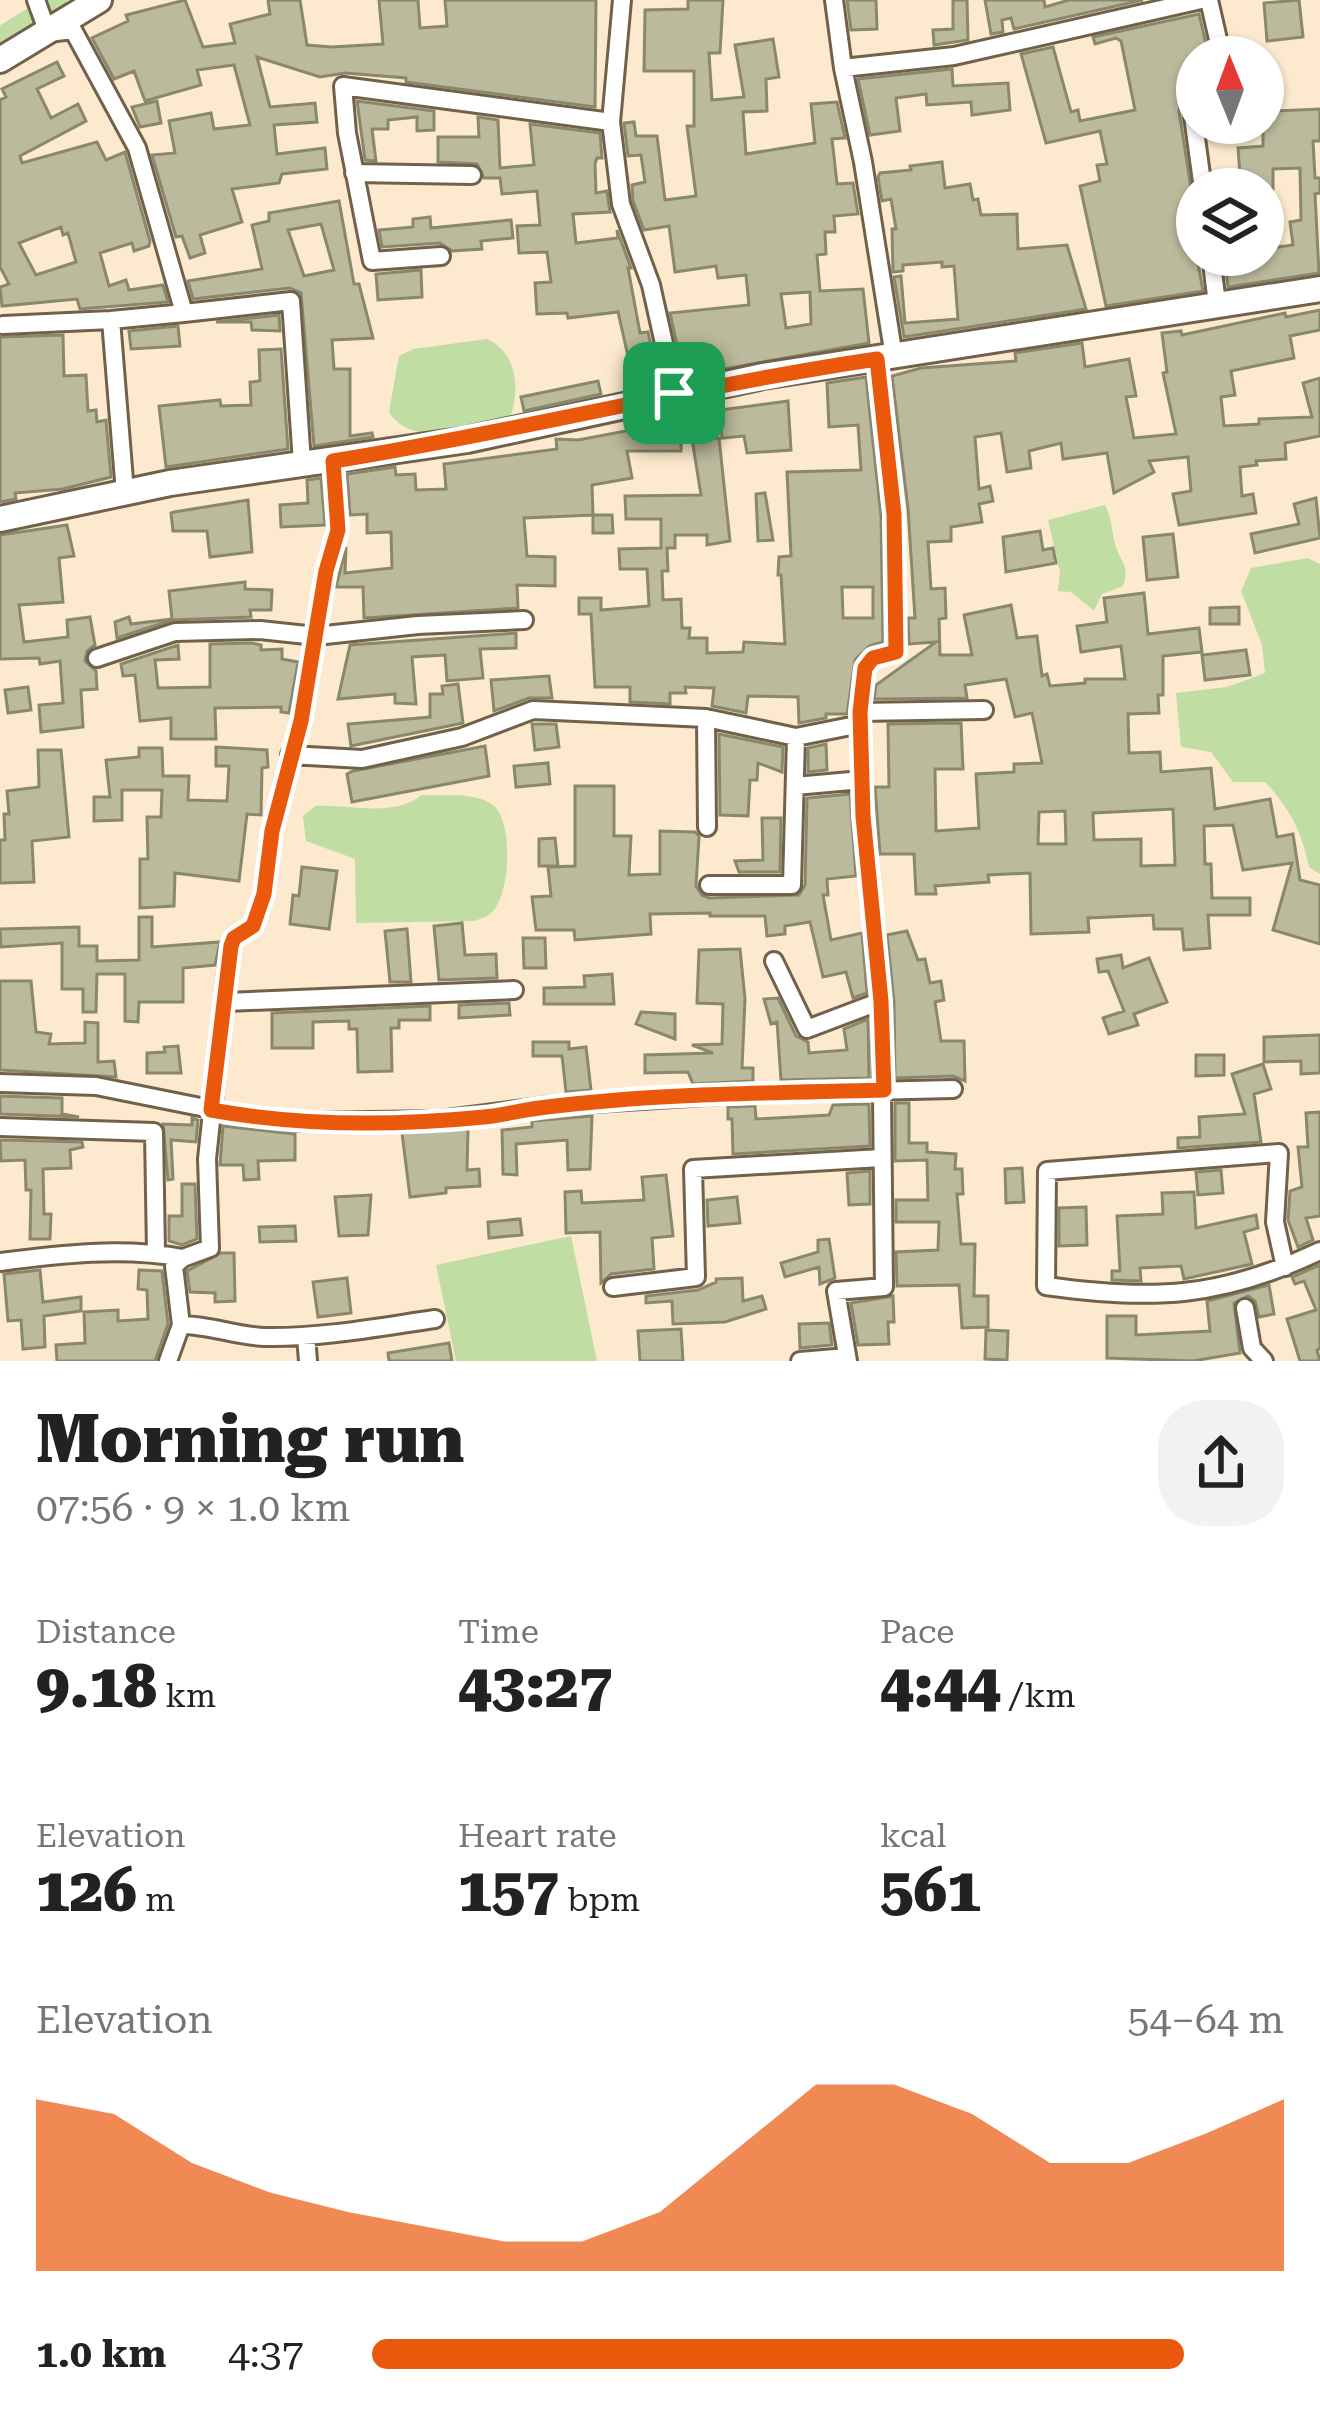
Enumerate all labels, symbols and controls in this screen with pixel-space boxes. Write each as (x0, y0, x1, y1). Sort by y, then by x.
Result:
north arrow (1176, 36, 1284, 144)
map controls (1176, 36, 1284, 276)
button: layers (1176, 168, 1284, 276)
pin (623, 342, 725, 444)
icon: arrive (641, 360, 707, 426)
button: share (1158, 1400, 1284, 1526)
text: Morning run (36, 1401, 464, 1478)
text: 07:56 · 9 × 1.0 km (36, 1485, 350, 1531)
text: Distance (36, 1612, 176, 1651)
text: Time (458, 1612, 539, 1651)
text: Pace (880, 1612, 954, 1651)
text: 9.18 (36, 1651, 157, 1722)
text: 43:27 (458, 1651, 612, 1722)
text: 4:44 (880, 1651, 1001, 1722)
text: km (157, 1676, 216, 1715)
text: /km (1001, 1676, 1076, 1715)
text: Elevation (36, 1816, 186, 1855)
text: Heart rate (458, 1816, 617, 1855)
text: kcal (880, 1816, 946, 1855)
text: 126 (36, 1855, 137, 1926)
text: 157 (458, 1855, 559, 1926)
text: 561 (880, 1855, 981, 1926)
text: m (137, 1880, 175, 1919)
text: bpm (559, 1880, 640, 1919)
text: Elevation (36, 1997, 213, 2043)
text: 54–64 m (1128, 1997, 1284, 2043)
text: 1.0 km (36, 2331, 166, 2377)
text: 4:37 (228, 2331, 304, 2377)

